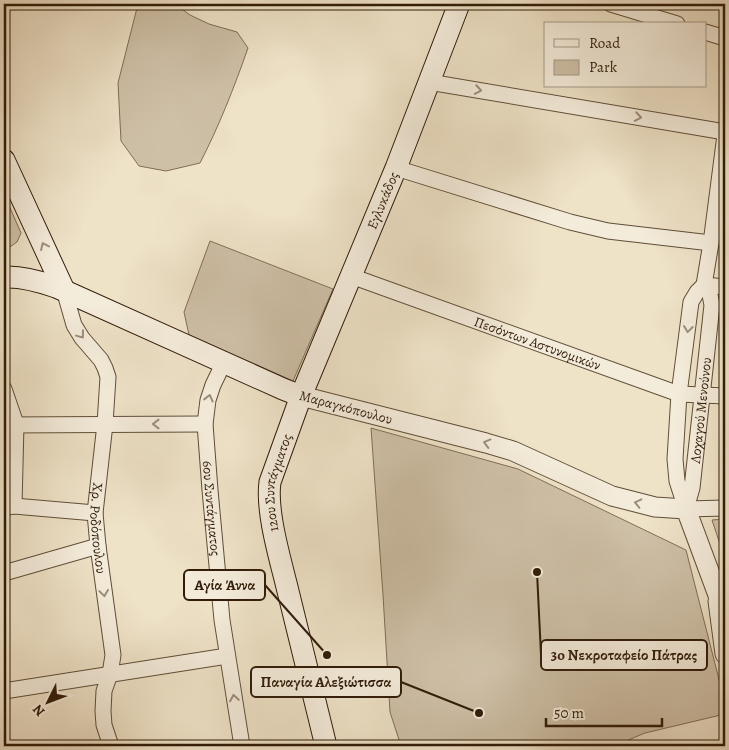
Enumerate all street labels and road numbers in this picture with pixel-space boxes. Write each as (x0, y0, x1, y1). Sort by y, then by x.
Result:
street label: Εγλυκάδος (363, 169, 403, 232)
street label: Πεσόντων Αστυνομικών (471, 312, 603, 375)
street label: Λοχαγού Μενούνου (686, 356, 716, 465)
street label: Μαραγκόπουλου (297, 386, 394, 429)
street label: 12ου Συντάγματος (260, 431, 297, 533)
street label: 6ου Συντάγματος (198, 460, 225, 557)
street label: Χρ. Ροδόπουλου (85, 482, 111, 575)

